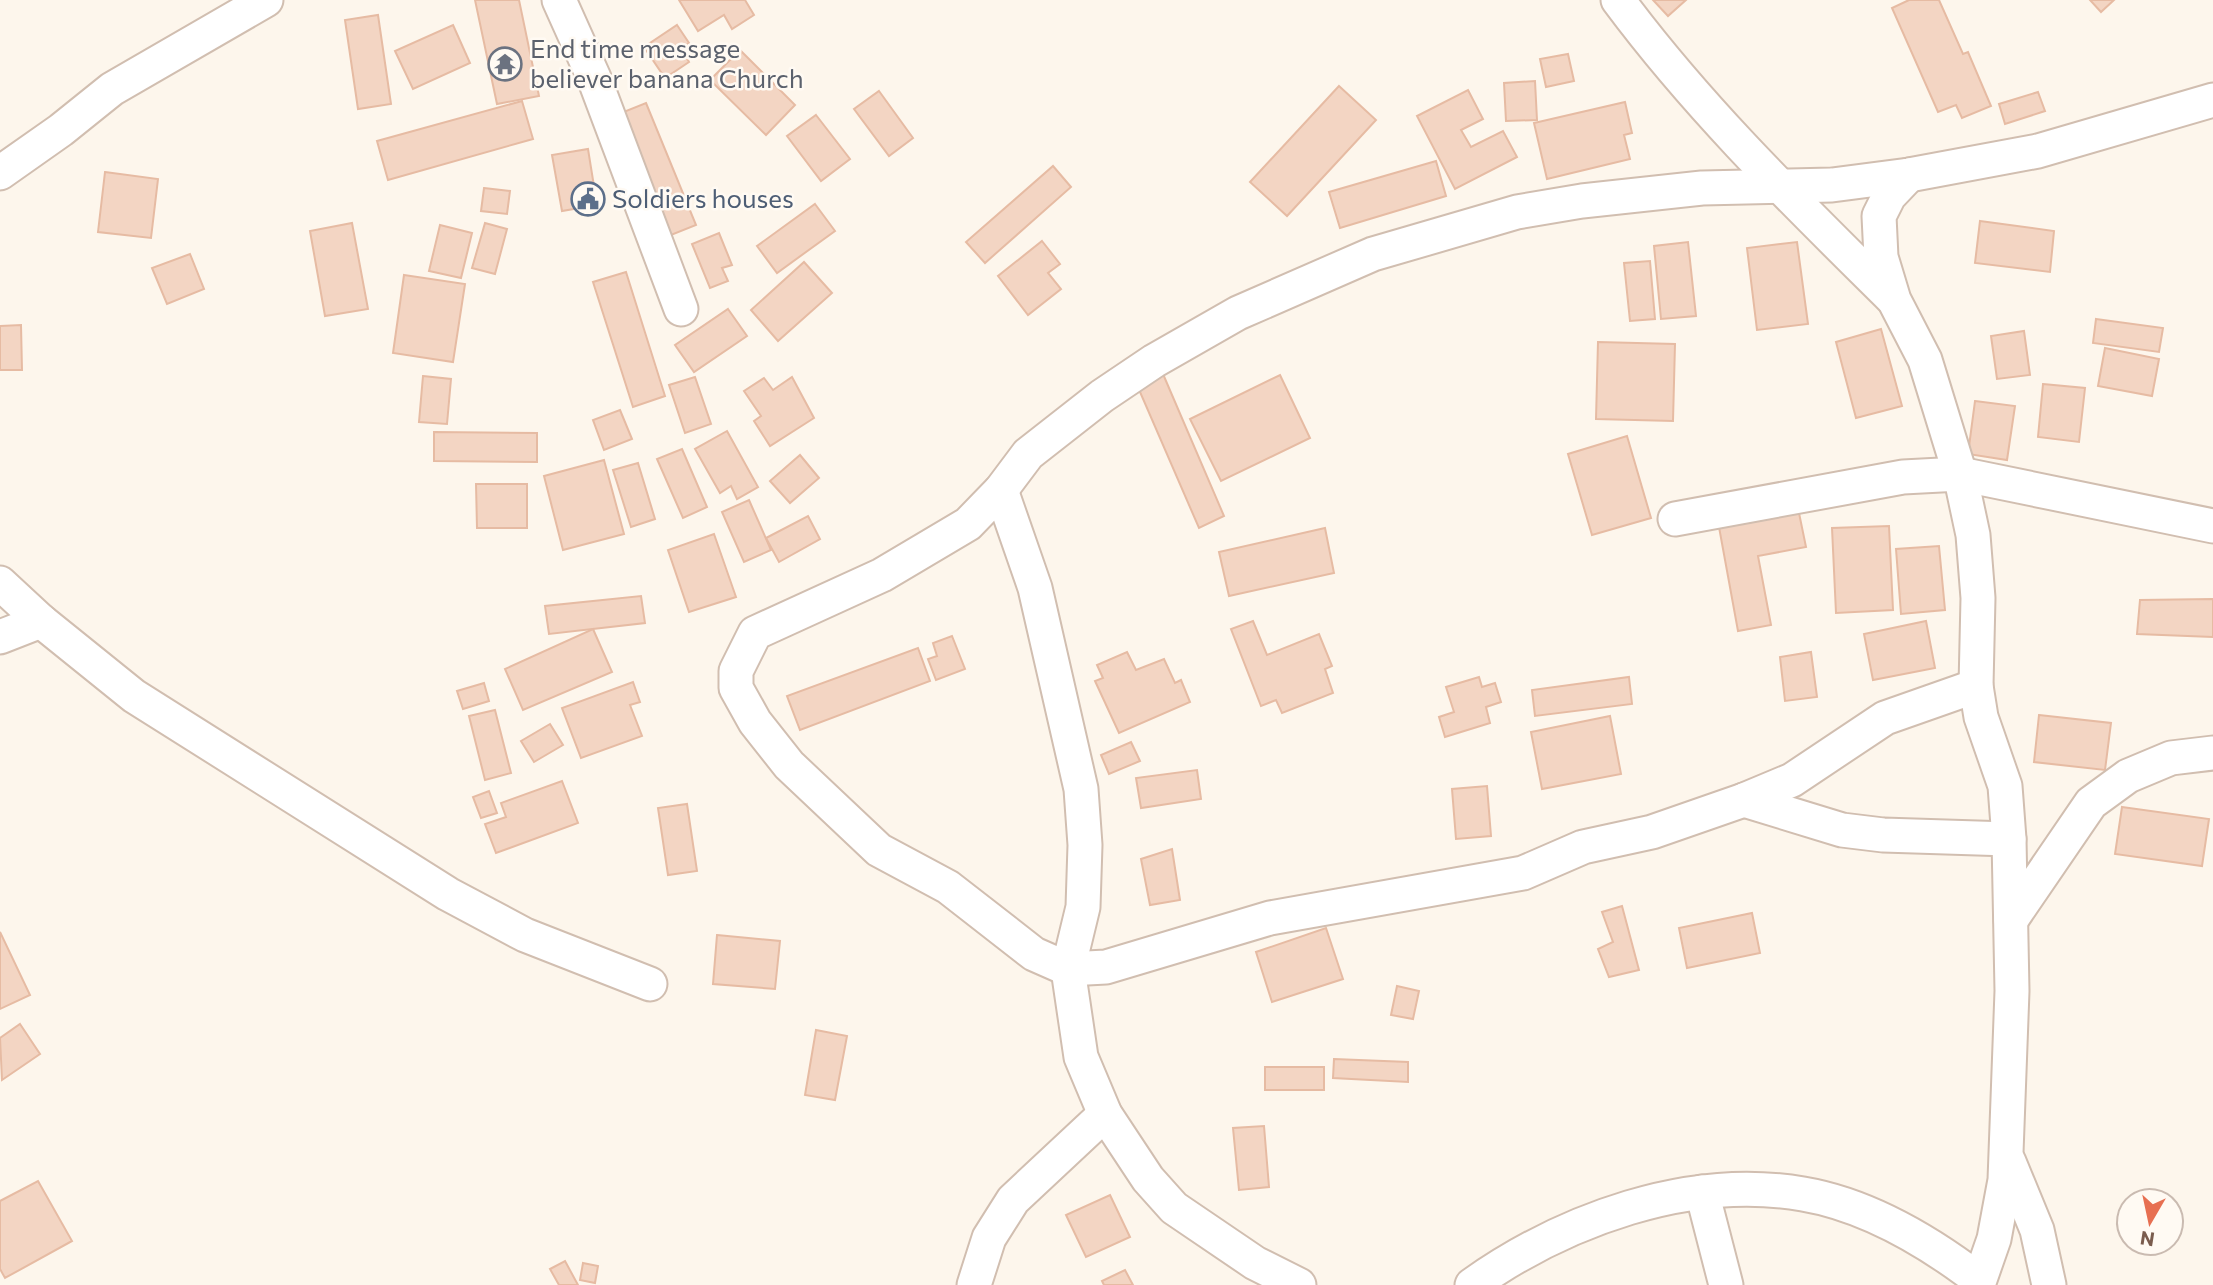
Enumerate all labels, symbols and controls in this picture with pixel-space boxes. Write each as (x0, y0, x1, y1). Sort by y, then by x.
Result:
place label: End time message believer banana Church (530, 32, 804, 93)
temple icon: End time message believer banana Church (486, 45, 524, 83)
public building icon: Soldiers houses (569, 180, 607, 218)
place label: Soldiers houses (612, 182, 794, 213)
north arrow (2115, 1187, 2185, 1257)
text: N (2138, 1227, 2156, 1252)

